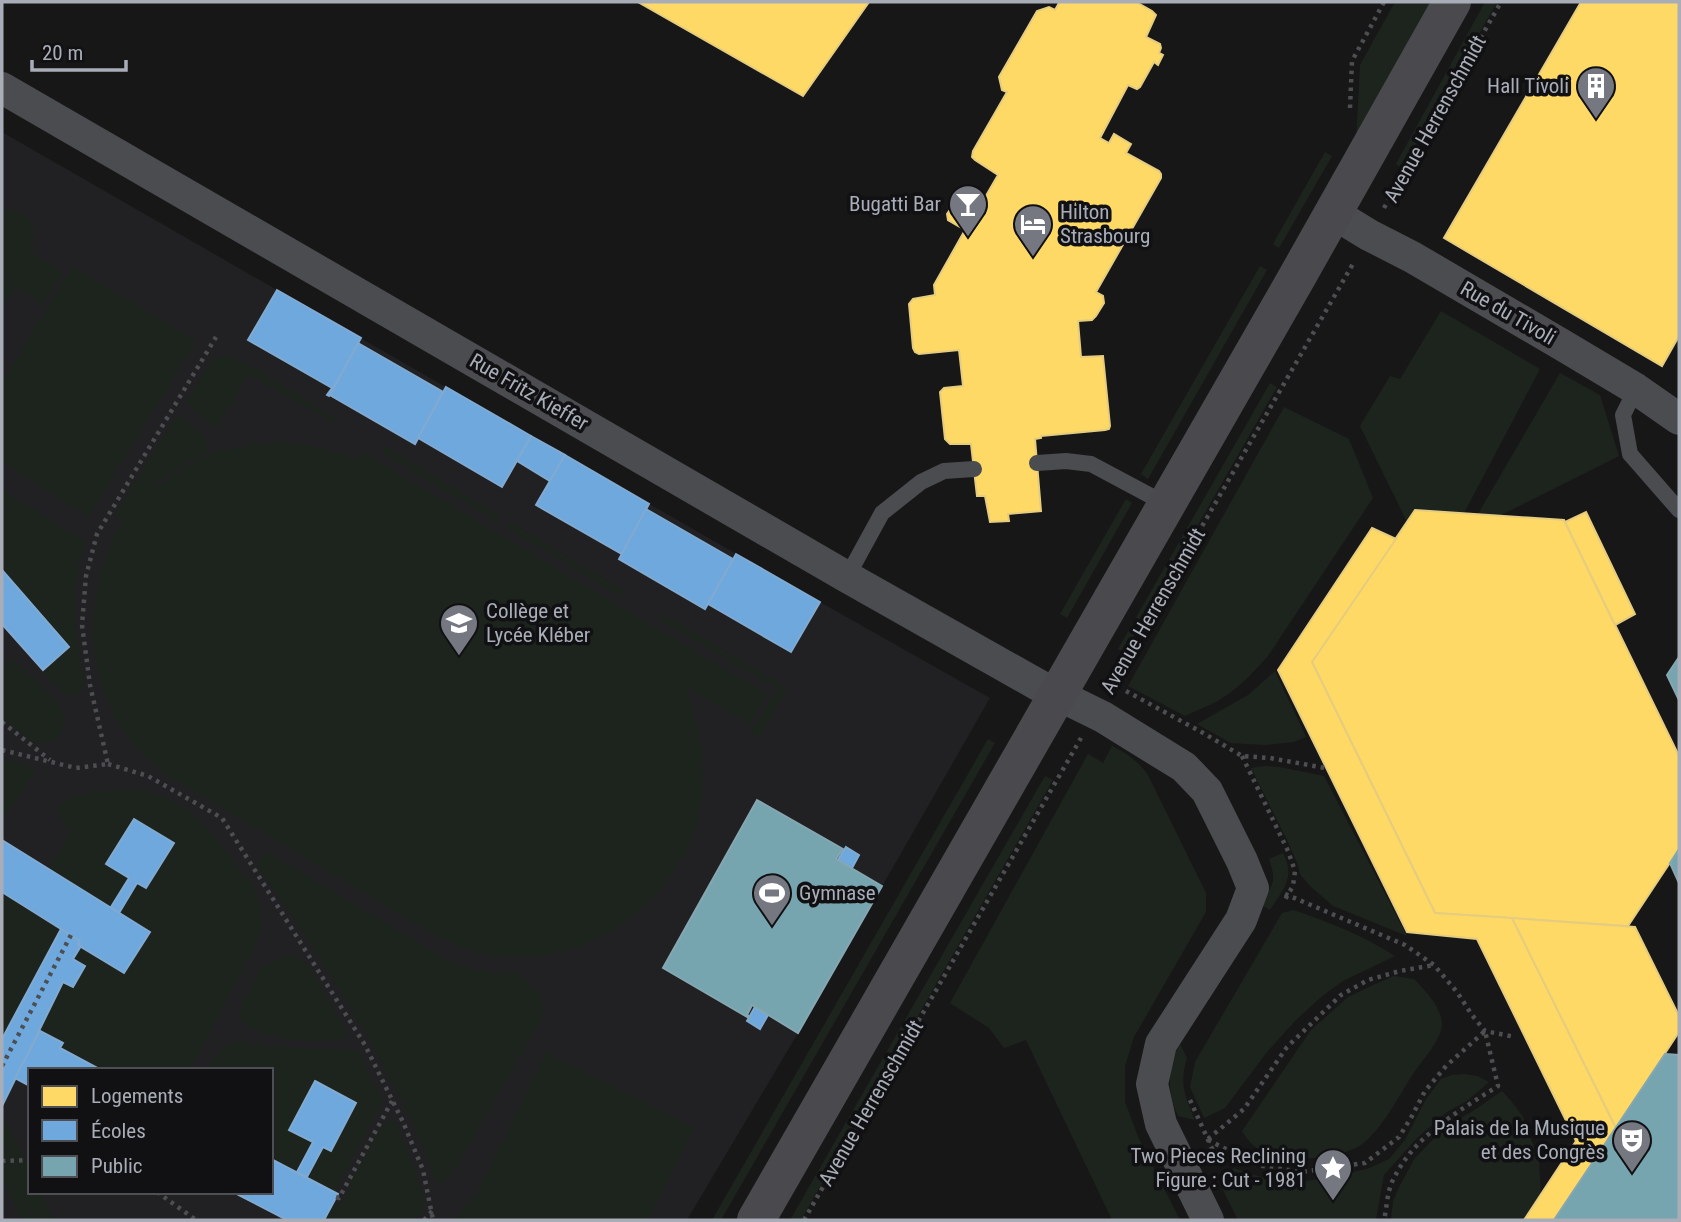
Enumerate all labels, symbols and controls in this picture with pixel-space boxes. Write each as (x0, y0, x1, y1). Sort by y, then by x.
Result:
scale bar (32, 28, 126, 72)
street label: Avenue Herrenschmidt (1379, 31, 1491, 207)
text: 20 m (42, 41, 83, 65)
building icon: Hall Tivoli (1575, 65, 1617, 120)
place label: Hall Tivoli (1487, 74, 1569, 98)
bar icon: Bugatti Bar (947, 183, 989, 238)
place label: Bugatti Bar (849, 192, 941, 216)
place label: Hilton Strasbourg (1060, 200, 1150, 248)
hotel icon: Hilton Strasbourg (1012, 203, 1054, 258)
street label: Rue du Tivoli (1456, 276, 1560, 350)
street label: Rue Fritz Kieffer (466, 348, 592, 436)
street label: Avenue Herrenschmidt (1096, 524, 1210, 698)
place label: Collège et Lycée Kléber (486, 599, 590, 647)
school or university icon: Collège et Lycée Kléber (438, 602, 480, 657)
sports icon: Gymnase (751, 872, 793, 927)
place label: Gymnase (799, 881, 876, 905)
street label: Avenue Herrenschmidt (814, 1016, 928, 1190)
legend (28, 1068, 273, 1194)
text: Logements (91, 1084, 183, 1108)
place label: Palais de la Musique et des Congrès (1434, 1116, 1605, 1164)
text: Écoles (91, 1119, 146, 1143)
theatre icon: Palais de la Musique et des Congrès (1611, 1119, 1653, 1174)
place label: Two Pieces Reclining Figure : Cut - 1981 (1131, 1144, 1306, 1192)
place icon: Two Pieces Reclining Figure : Cut - 1981 (1312, 1147, 1354, 1202)
text: Public (91, 1154, 143, 1178)

